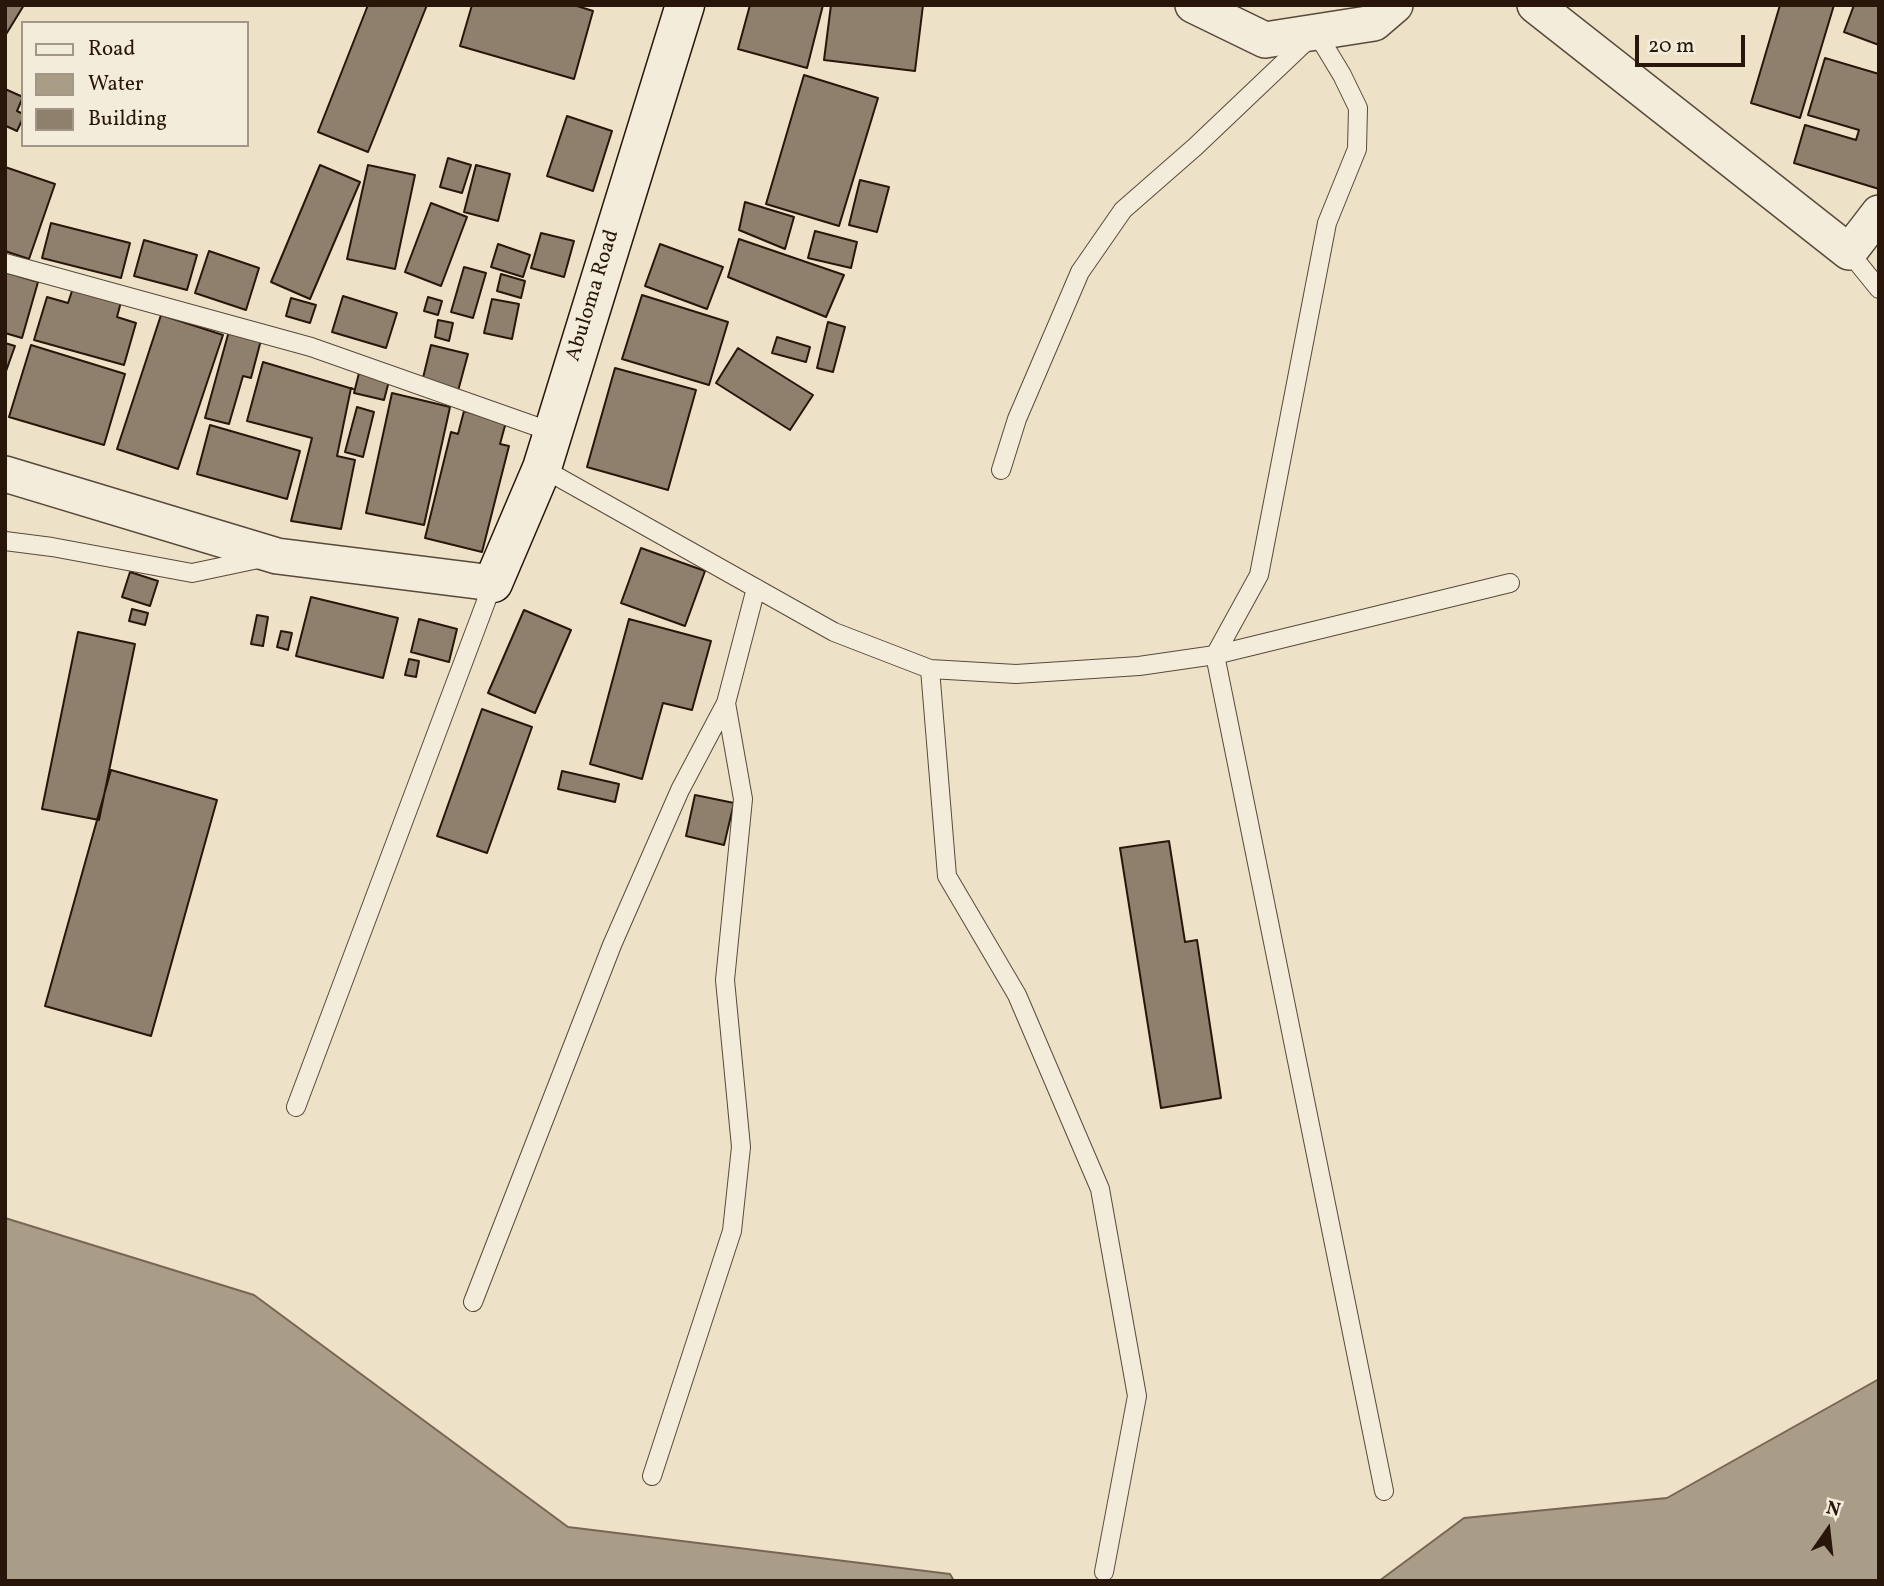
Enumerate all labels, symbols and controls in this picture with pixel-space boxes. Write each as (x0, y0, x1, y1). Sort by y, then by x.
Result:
legend (21, 21, 248, 147)
scale bar (1639, 21, 1749, 65)
text: 20 m (1648, 32, 1694, 61)
text: Road (88, 35, 135, 64)
text: Water (88, 70, 144, 99)
text: Building (88, 105, 167, 134)
street label: Abuloma Road (562, 227, 626, 365)
north arrow (1793, 1495, 1863, 1565)
text: N (1823, 1495, 1843, 1524)

